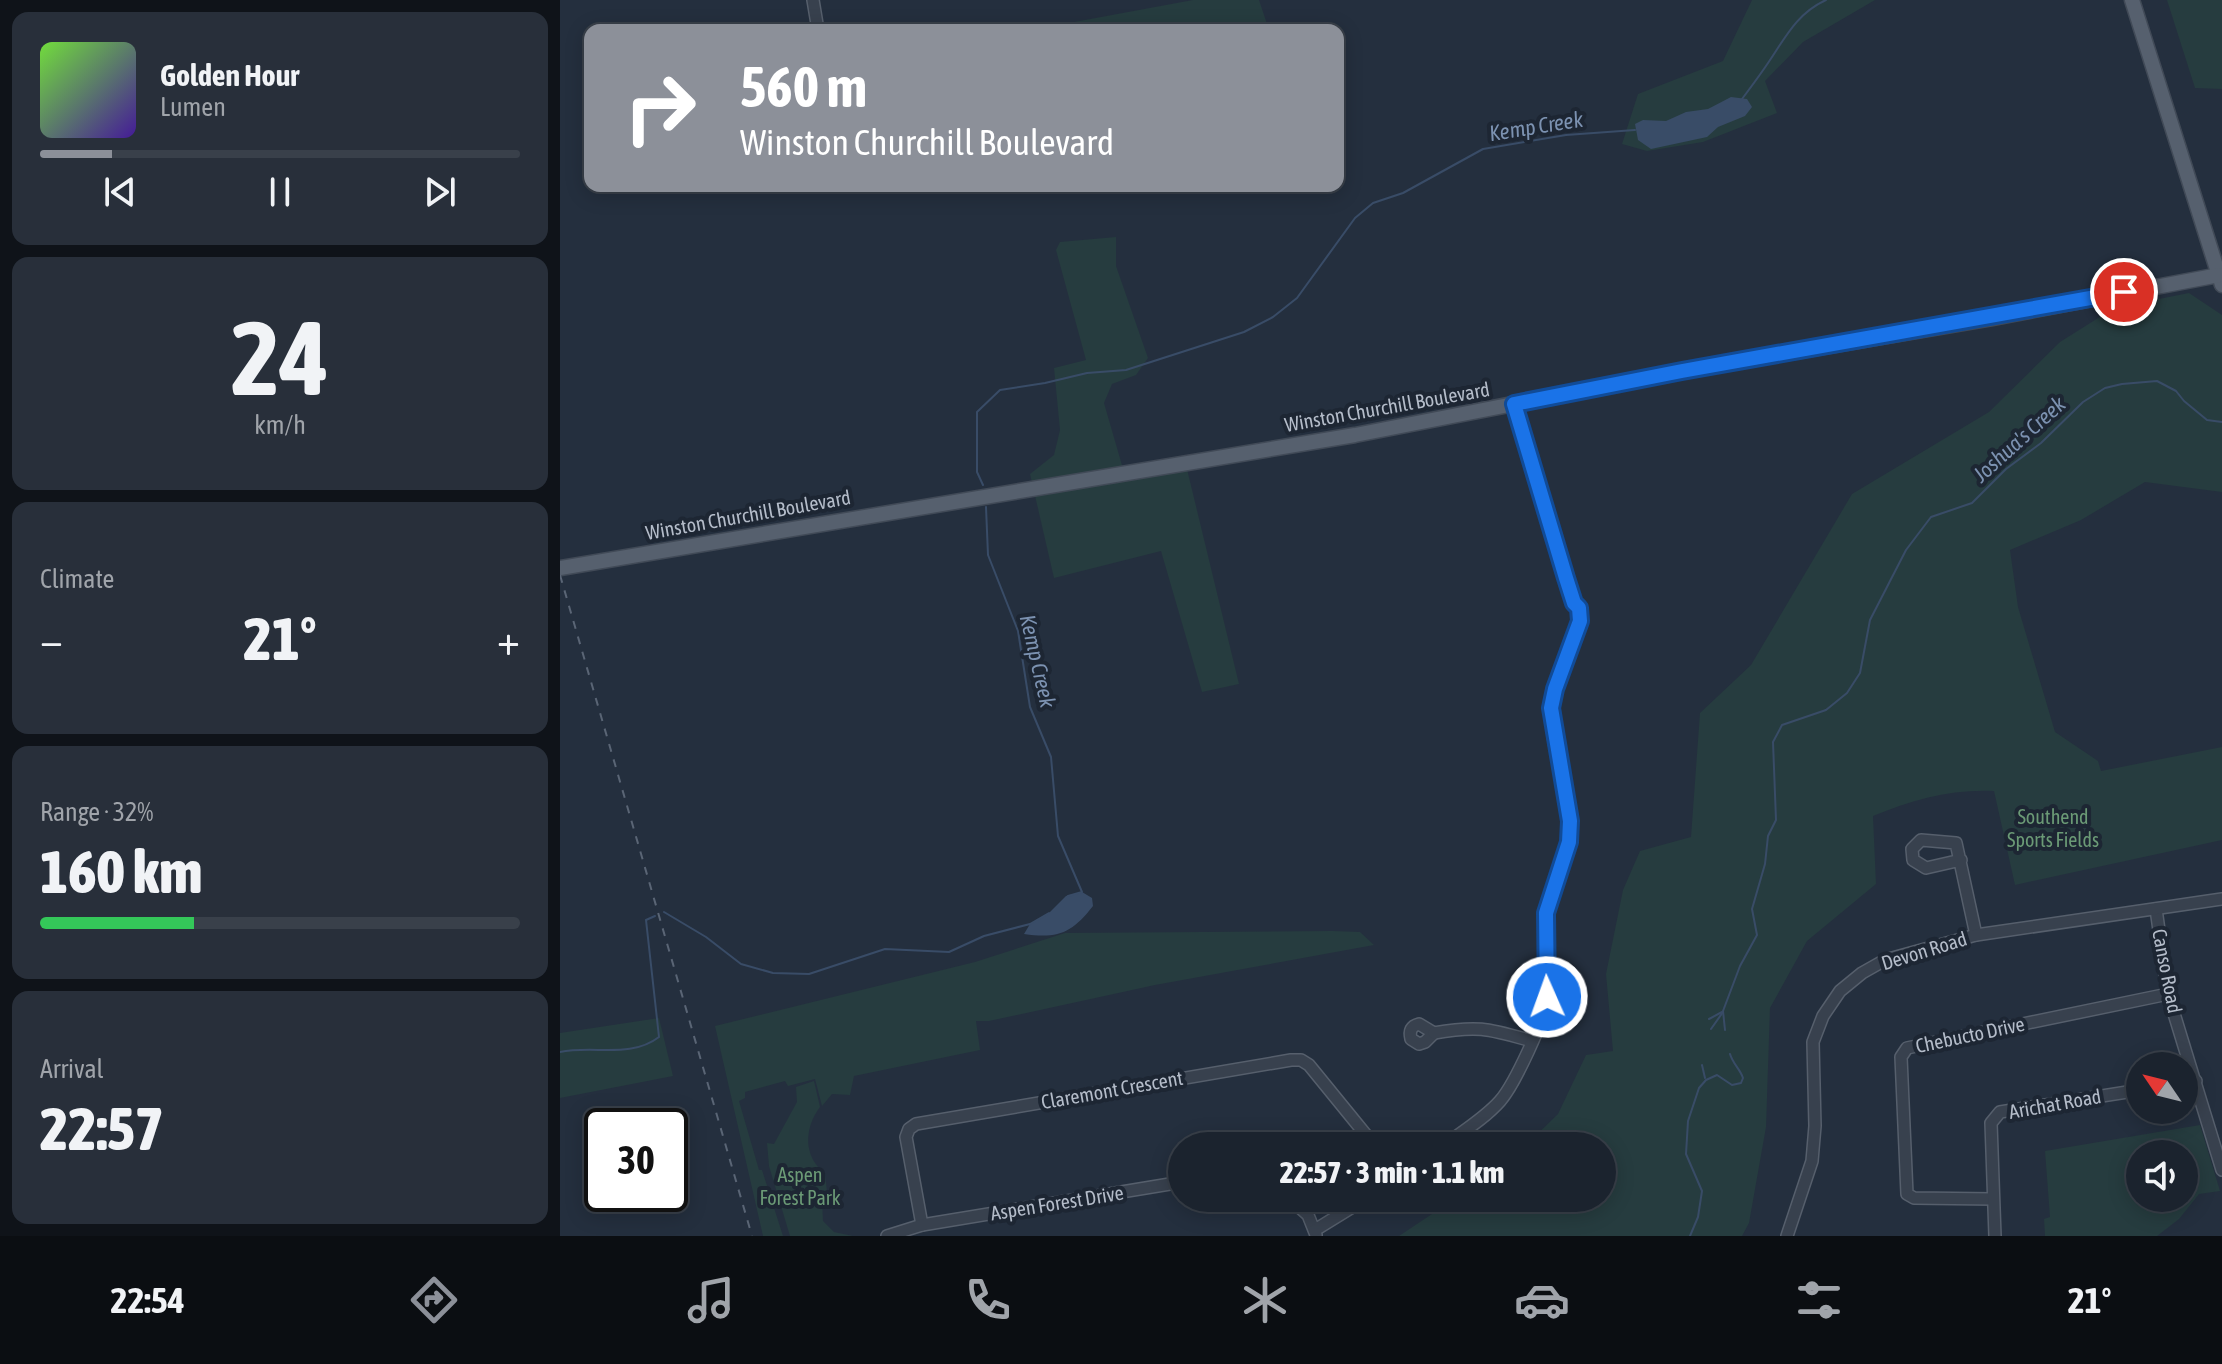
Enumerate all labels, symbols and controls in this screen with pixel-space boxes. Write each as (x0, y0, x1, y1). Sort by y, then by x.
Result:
text: 560 m (740, 55, 867, 119)
icon: right (608, 56, 712, 160)
text: Golden Hour (160, 58, 299, 92)
text: Lumen (160, 92, 226, 122)
water label: Kemp Creek (1487, 106, 1585, 146)
text: Winston Churchill Boulevard (740, 121, 1114, 163)
icon: previous (98, 170, 142, 214)
icon: pause (258, 170, 302, 214)
icon: next (418, 170, 462, 214)
pin (2090, 258, 2158, 326)
icon: arrive (2102, 270, 2146, 314)
text: 24 (231, 298, 329, 417)
street label: Winston Churchill Boulevard (1283, 377, 1491, 436)
water label: Joshua's Creek (1967, 390, 2071, 488)
text: km/h (254, 410, 306, 440)
street label: Winston Churchill Boulevard (644, 485, 852, 544)
text: Climate (40, 564, 114, 594)
text: 21° (244, 604, 316, 673)
water label: Kemp Creek (1015, 612, 1061, 710)
text: − (40, 614, 63, 664)
text: + (497, 614, 520, 664)
text: Range · 32% (40, 797, 153, 827)
park label: Southend Sports Fields (2007, 805, 2099, 851)
text: 160 km (40, 837, 202, 906)
street label: Devon Road (1878, 927, 1969, 974)
street label: Canso Road (2148, 927, 2187, 1015)
position arrow (1505, 955, 1589, 1039)
street label: Chebucto Drive (1913, 1012, 2026, 1057)
north arrow (2126, 1052, 2198, 1124)
map controls (2126, 1052, 2198, 1212)
text: Arrival (40, 1054, 104, 1084)
street label: Claremont Crescent (1039, 1066, 1185, 1113)
street label: Arichat Road (2007, 1084, 2103, 1123)
text: 22:57 (40, 1094, 163, 1163)
speed limit sign: 30 (584, 1108, 688, 1212)
button: sound (2126, 1140, 2198, 1212)
text: 22:57 · 3 min · 1.1 km (1280, 1155, 1504, 1189)
park label: Aspen Forest Park (760, 1163, 841, 1209)
street label: Aspen Forest Drive (989, 1181, 1125, 1224)
icon: directions (406, 1272, 462, 1328)
icon: music (683, 1272, 739, 1328)
icon: phone (960, 1272, 1016, 1328)
icon: climate (1237, 1272, 1293, 1328)
icon: car (1514, 1272, 1570, 1328)
icon: filters (1791, 1272, 1847, 1328)
text: 22:54 (111, 1279, 185, 1321)
text: 21° (2068, 1279, 2111, 1321)

